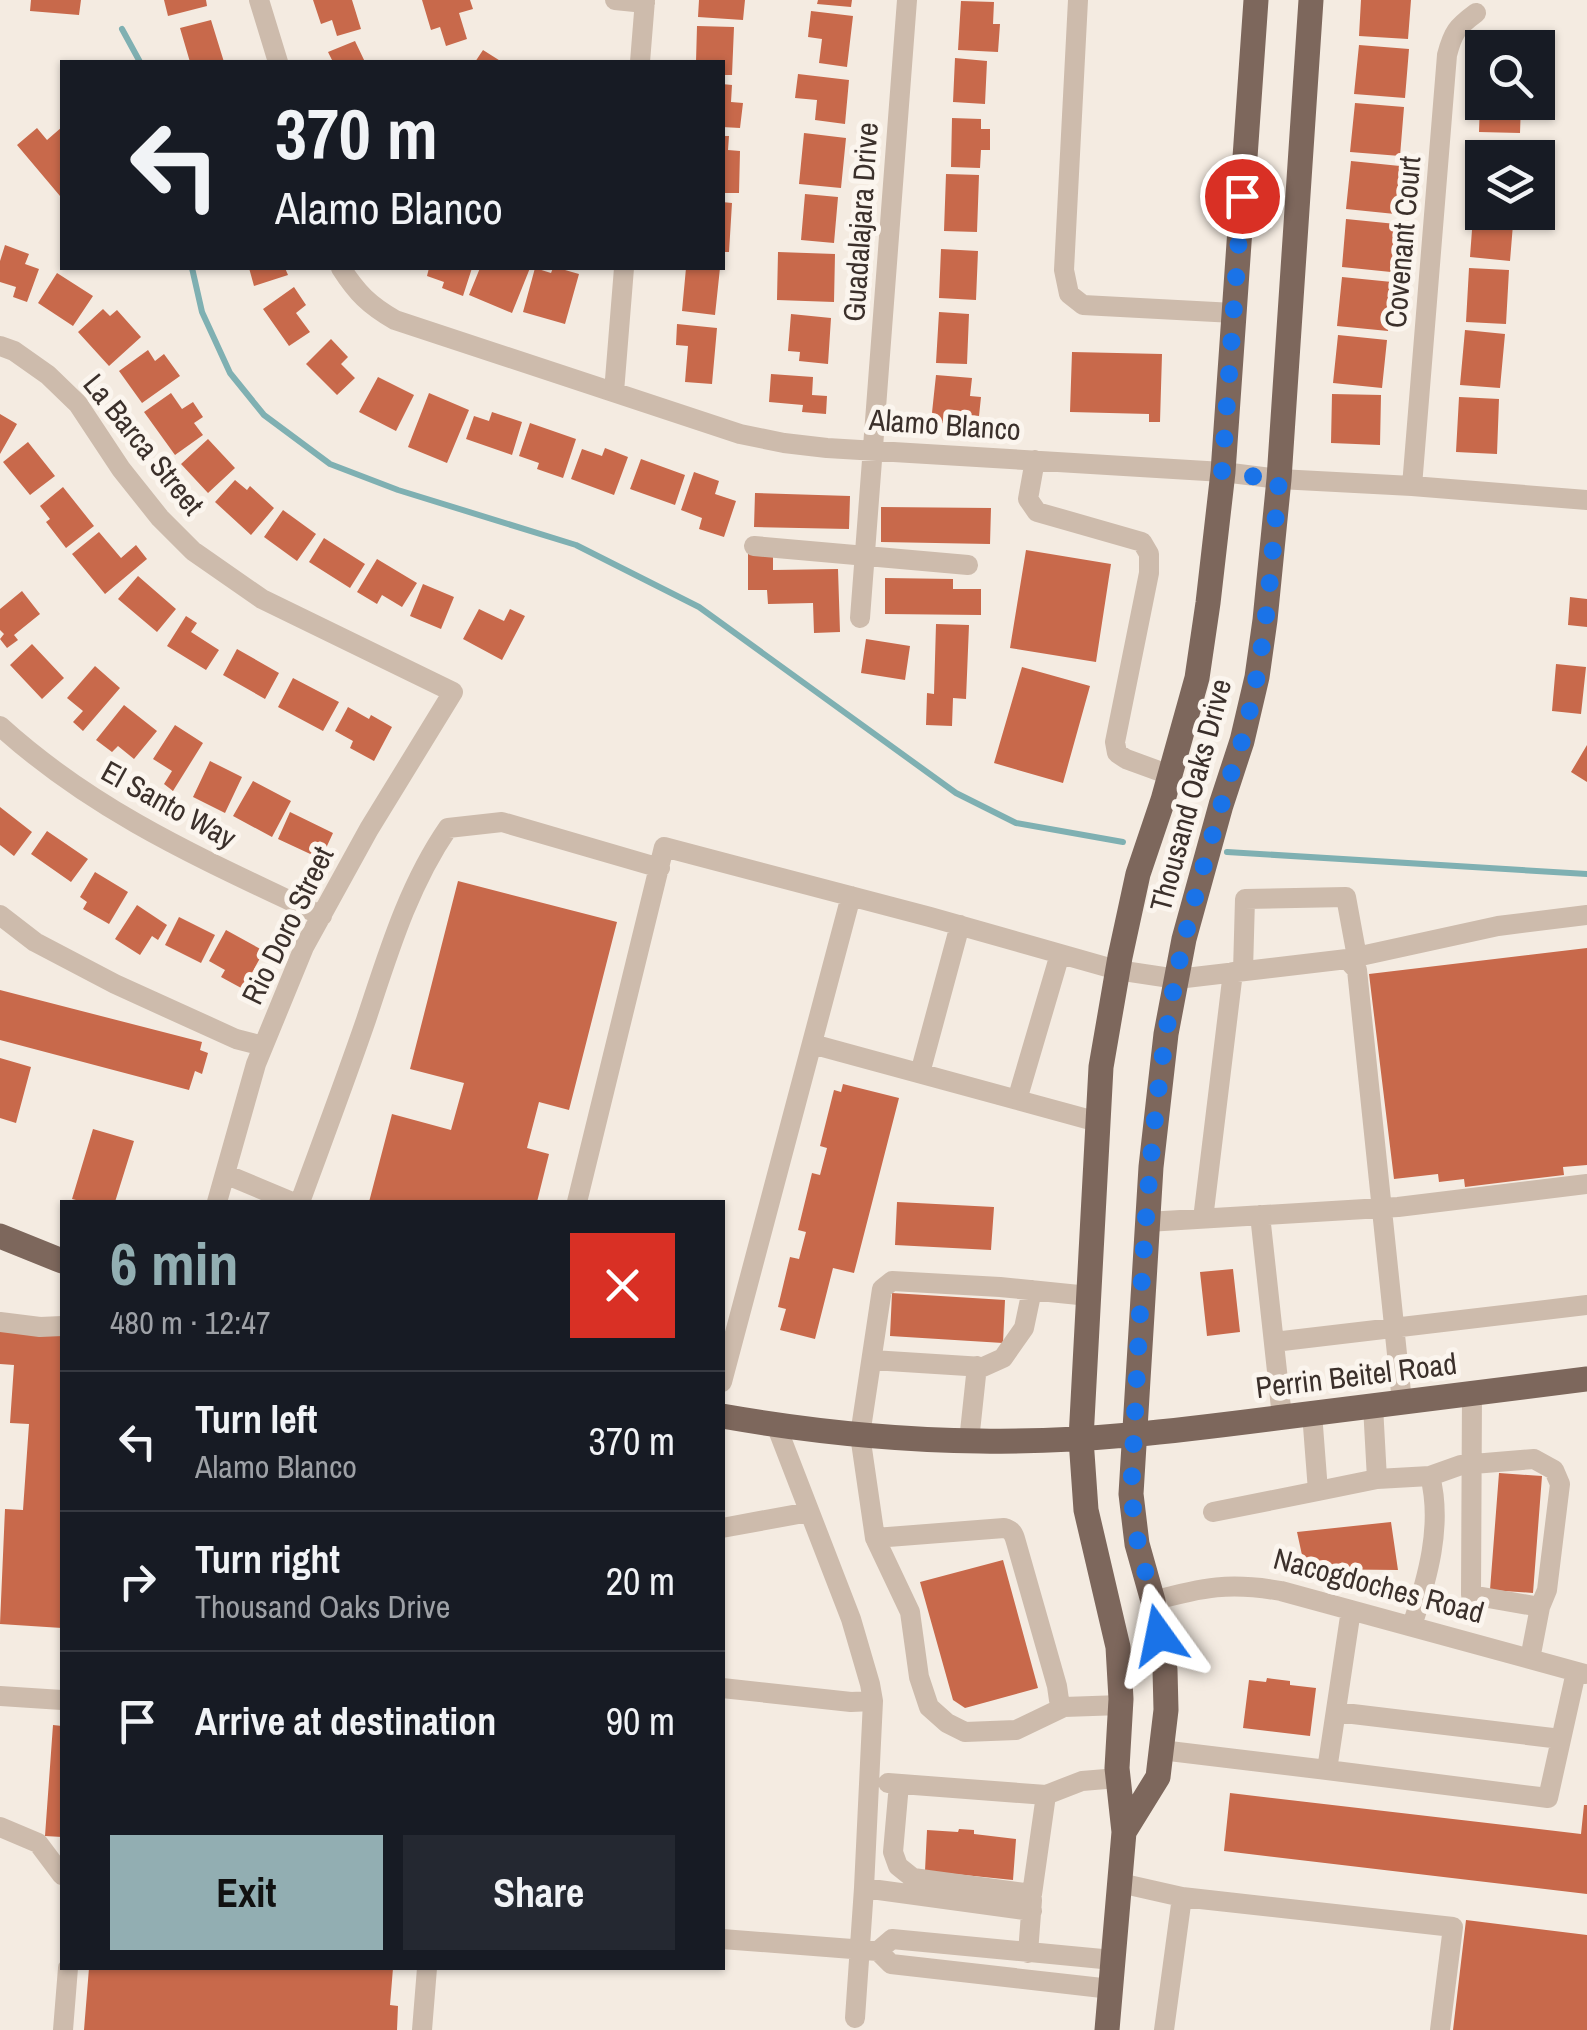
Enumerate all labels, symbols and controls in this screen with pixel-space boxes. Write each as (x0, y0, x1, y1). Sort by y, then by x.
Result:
map controls (1465, 30, 1555, 230)
button: search (1465, 30, 1555, 120)
text: 370 m (275, 87, 438, 181)
icon: left (110, 100, 240, 230)
street label: Guadalajara Drive (833, 121, 887, 323)
button: layers (1465, 140, 1555, 230)
pin (1200, 154, 1285, 239)
street label: Covenant Court (1375, 154, 1429, 330)
icon: arrive (1215, 169, 1270, 224)
text: Alamo Blanco (275, 177, 503, 238)
street label: La Barca Street (75, 365, 213, 523)
street label: Alamo Blanco (867, 399, 1022, 449)
street label: Thousand Oaks Drive (1140, 674, 1240, 916)
street label: El Santo Way (95, 751, 244, 858)
street label: Rio Doro Street (232, 839, 343, 1011)
text: 6 min (110, 1223, 239, 1304)
button: close (570, 1233, 675, 1338)
text: 480 m · 12:47 (110, 1301, 270, 1344)
street label: Perrin Beitel Road (1253, 1343, 1459, 1407)
text: Turn left (195, 1394, 317, 1445)
icon: left (110, 1414, 165, 1469)
text: 370 m (588, 1416, 675, 1467)
text: Alamo Blanco (195, 1445, 357, 1488)
text: Turn right (195, 1534, 340, 1585)
street label: Nacogdoches Road (1269, 1538, 1489, 1632)
icon: right (110, 1554, 165, 1609)
text: 20 m (606, 1556, 675, 1607)
position arrow (1107, 1583, 1211, 1687)
text: Thousand Oaks Drive (195, 1585, 450, 1628)
icon: arrive (110, 1694, 165, 1749)
text: Arrive at destination (195, 1696, 496, 1747)
text: 90 m (606, 1696, 675, 1747)
button: Exit (110, 1835, 383, 1950)
button: Share (403, 1835, 675, 1950)

